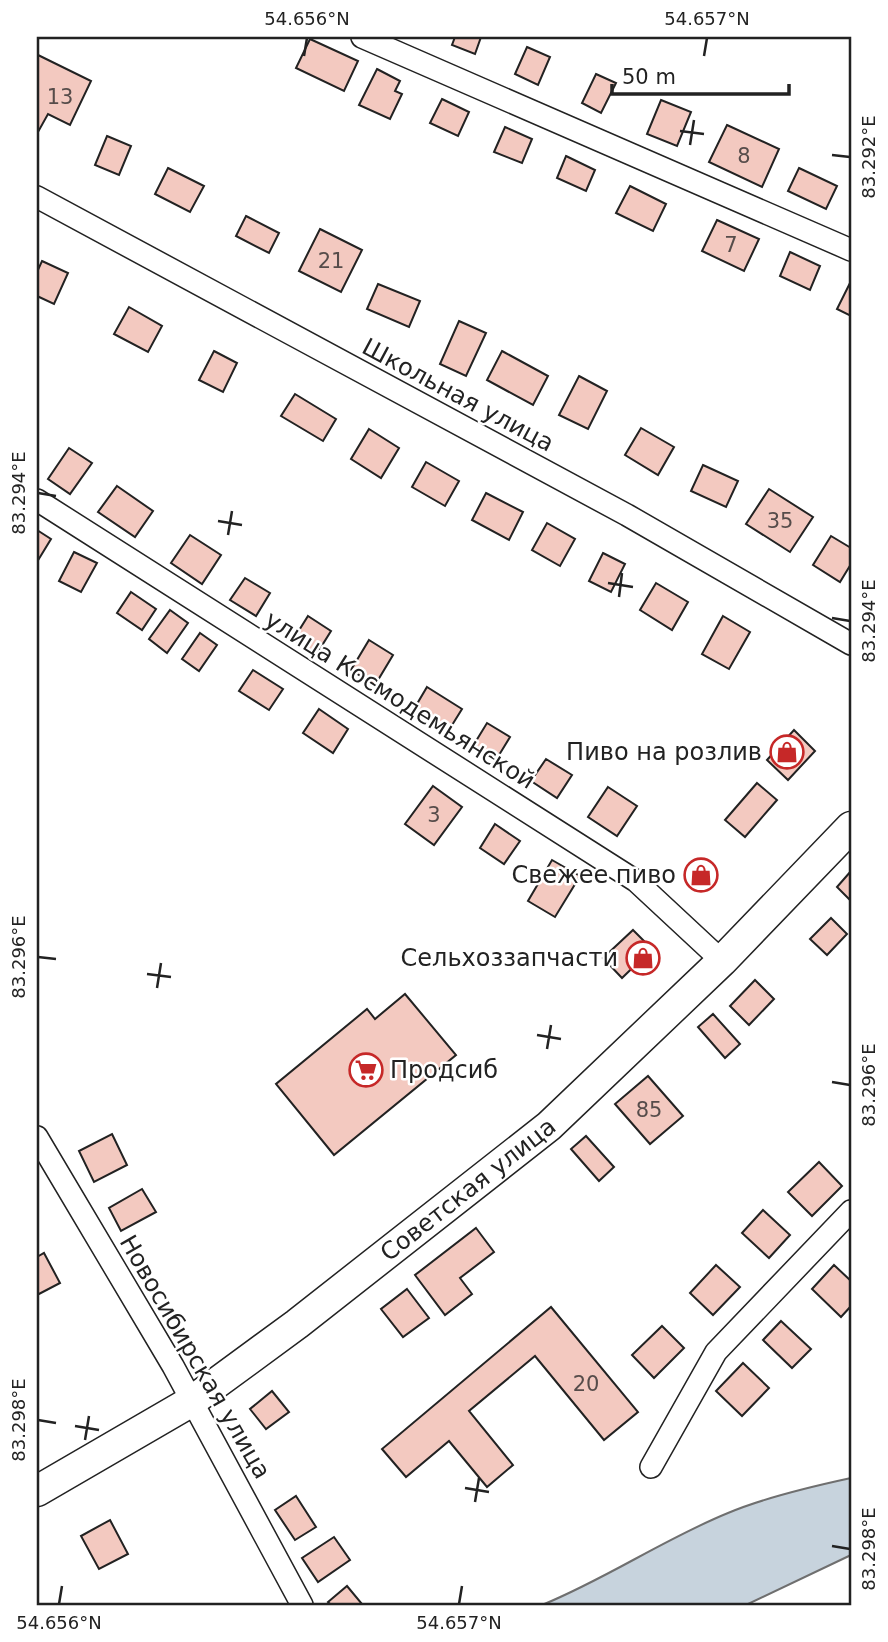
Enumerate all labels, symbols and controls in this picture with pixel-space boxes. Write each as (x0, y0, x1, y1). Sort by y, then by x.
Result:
text: 54.656°N (264, 8, 350, 29)
text: 54.657°N (664, 8, 750, 29)
scale bar (612, 52, 788, 96)
text: 50 m (622, 65, 676, 89)
house number: 13 (47, 85, 73, 109)
text: 83.292°E (858, 115, 879, 199)
house number: 8 (737, 144, 751, 168)
house number: 7 (724, 233, 738, 257)
house number: 21 (318, 249, 344, 273)
street label: Школьная улица (357, 333, 559, 457)
text: 83.294°E (8, 451, 29, 535)
house number: 35 (767, 509, 793, 533)
text: 83.294°E (858, 579, 879, 663)
street label: улица Космодемьянской (260, 605, 540, 795)
shop icon: Пиво на розлив (768, 733, 806, 771)
place label: Пиво на розлив (566, 738, 762, 766)
house number: 3 (427, 803, 441, 827)
shop icon: Свежее пиво (682, 856, 720, 894)
place label: Свежее пиво (511, 861, 676, 889)
text: 83.296°E (8, 915, 29, 999)
shop icon: Сельхоззапчасти (624, 939, 662, 977)
place label: Сельхоззапчасти (401, 944, 618, 972)
text: 83.296°E (858, 1043, 879, 1127)
supermarket icon: Продсиб (347, 1051, 385, 1089)
place label: Продсиб (390, 1056, 498, 1084)
house number: 85 (636, 1098, 662, 1122)
street label: Советская улица (375, 1112, 561, 1267)
street label: Новосибирская улица (114, 1230, 276, 1484)
house number: 20 (573, 1372, 599, 1396)
text: 83.298°E (8, 1378, 29, 1462)
text: 83.298°E (858, 1507, 879, 1591)
text: 54.656°N (16, 1612, 102, 1633)
text: 54.657°N (416, 1612, 502, 1633)

